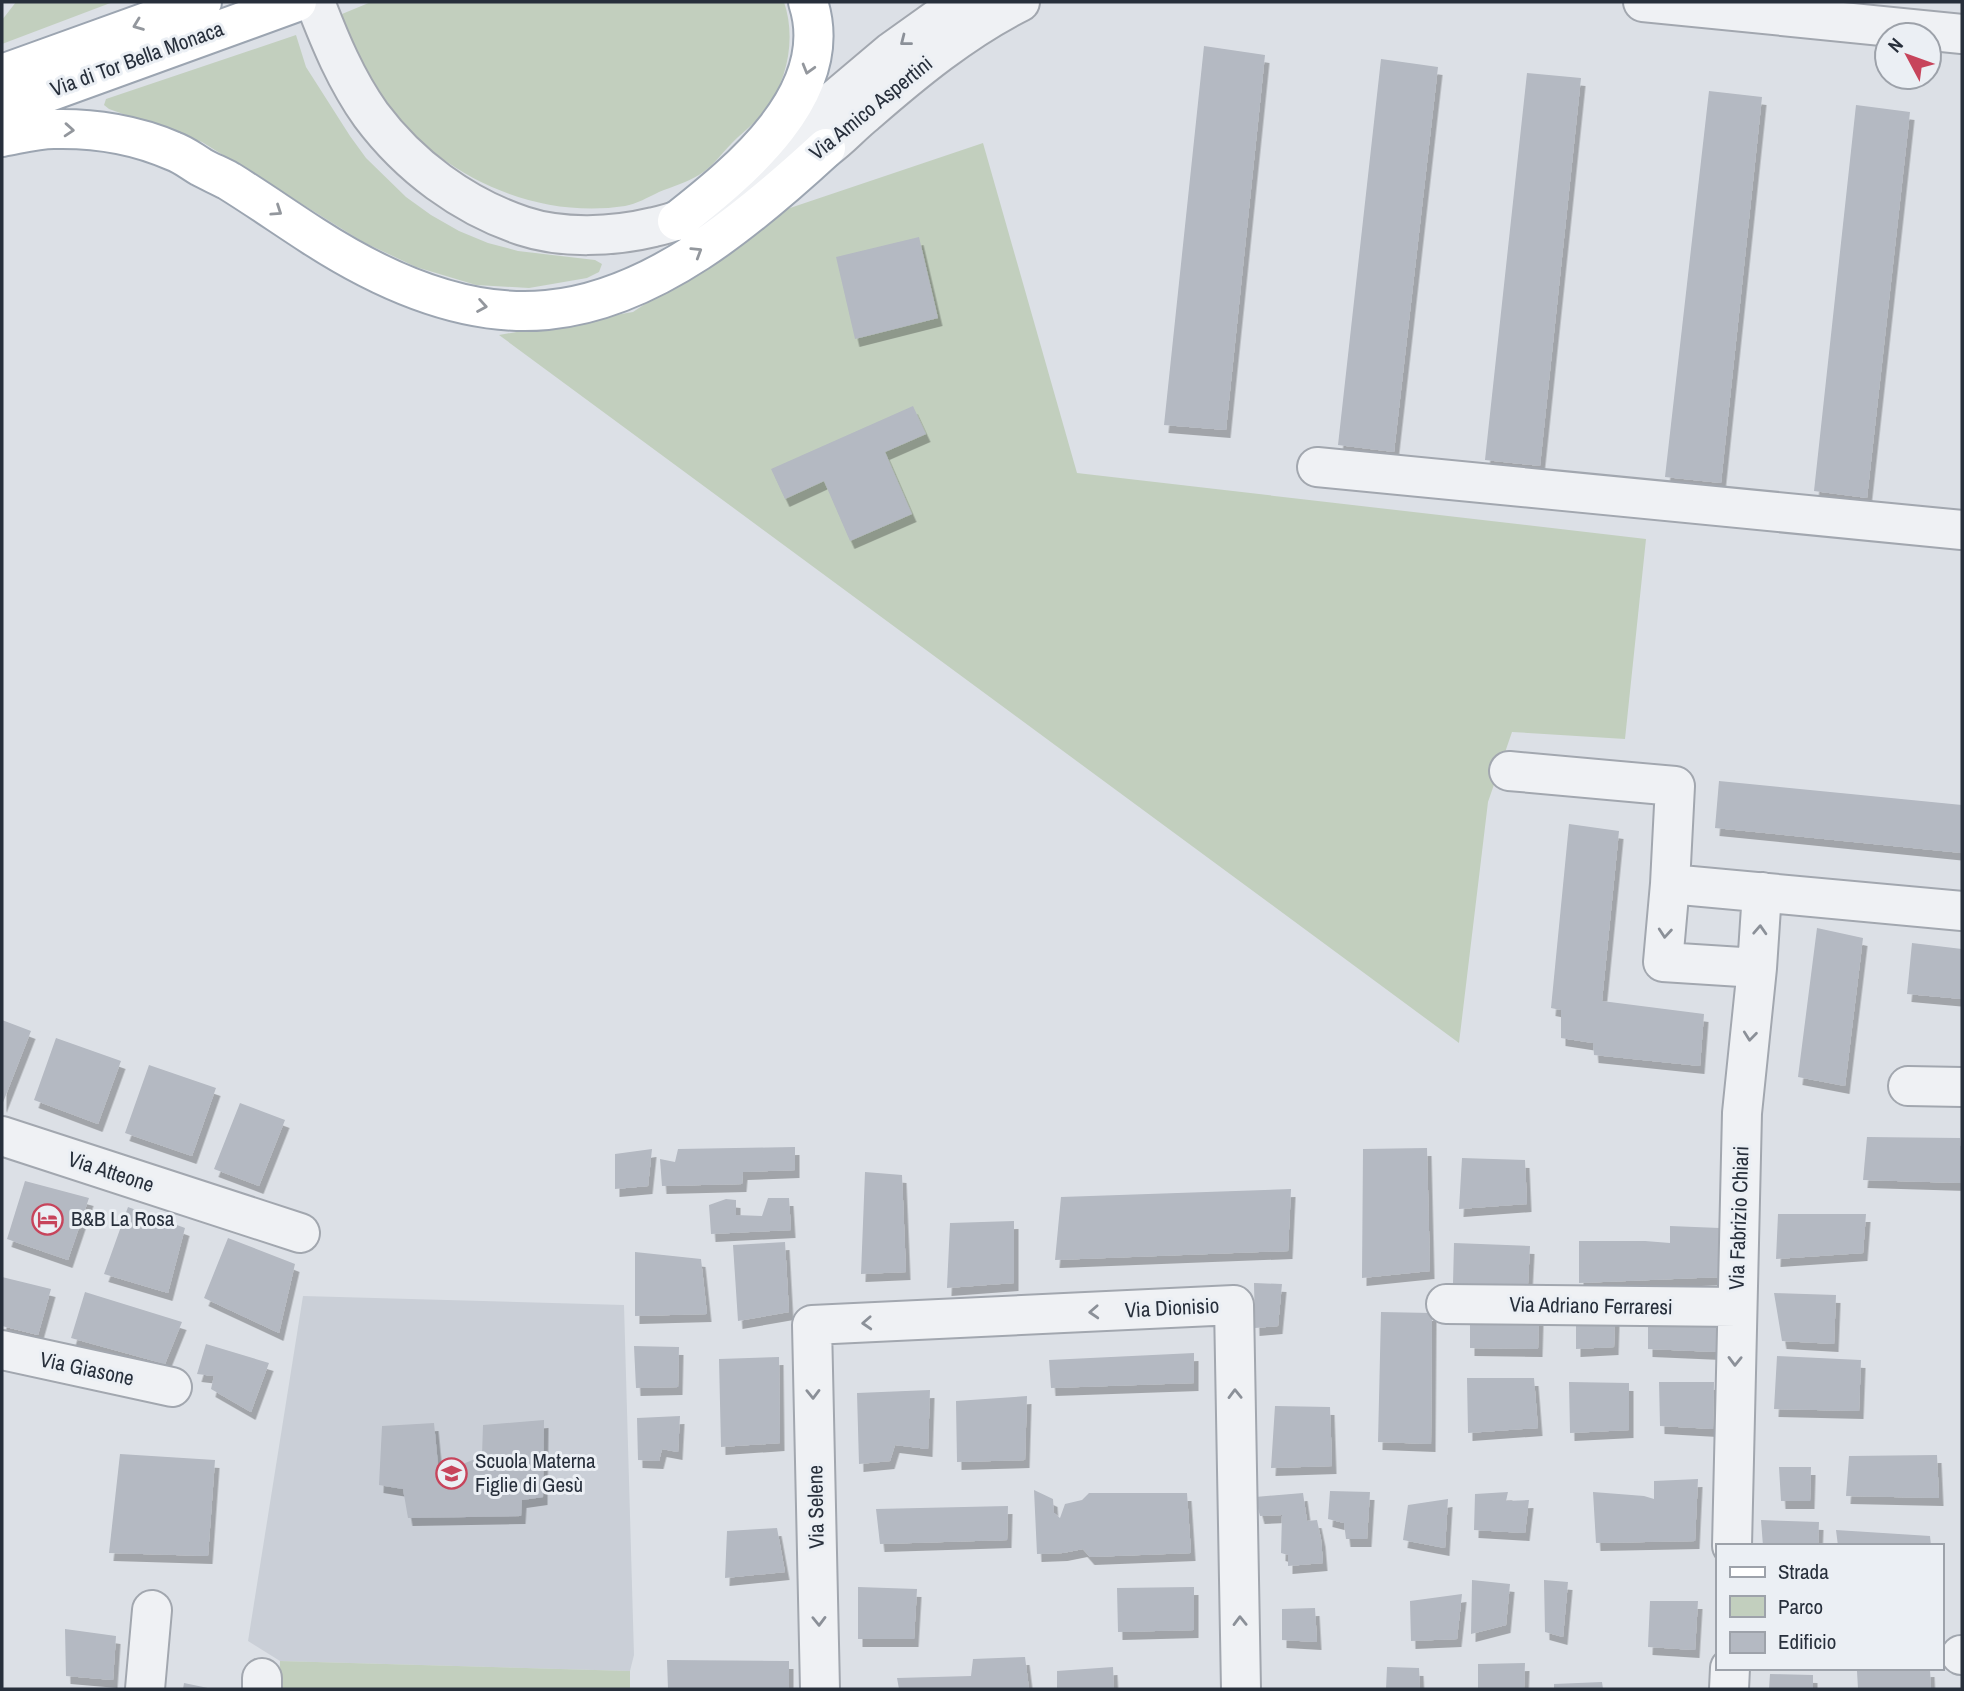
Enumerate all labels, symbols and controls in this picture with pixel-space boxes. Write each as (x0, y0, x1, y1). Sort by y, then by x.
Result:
street label: Via di Tor Bella Monaca (46, 14, 228, 103)
one-way arrow (132, 17, 144, 31)
north arrow (1873, 21, 1943, 91)
text: N (1882, 32, 1909, 58)
one-way arrow (901, 33, 913, 46)
street label: Via Amico Aspertini (803, 49, 938, 166)
one-way arrow (802, 62, 816, 74)
one-way arrow (64, 122, 75, 137)
one-way arrow (270, 203, 283, 216)
one-way arrow (689, 247, 702, 260)
one-way arrow (476, 298, 488, 313)
one-way arrow (1752, 924, 1767, 935)
one-way arrow (1658, 928, 1673, 939)
one-way arrow (1743, 1031, 1758, 1042)
street label: Via Atteone (64, 1144, 158, 1199)
street label: Via Fabrizio Chiari (1721, 1145, 1756, 1291)
hotel icon: B&B La Rosa (31, 1202, 65, 1236)
place label: B&B La Rosa (71, 1204, 175, 1233)
street label: Via Adriano Ferraresi (1509, 1290, 1673, 1321)
street label: Via Dionisio (1124, 1291, 1220, 1324)
one-way arrow (1089, 1304, 1100, 1319)
one-way arrow (861, 1315, 872, 1330)
street label: Via Giasone (37, 1344, 137, 1393)
one-way arrow (1727, 1356, 1743, 1367)
one-way arrow (806, 1388, 821, 1399)
one-way arrow (1228, 1388, 1243, 1399)
place label: Scuola Materna Figlie di Gesù (475, 1446, 596, 1499)
school or university icon: Scuola Materna Figlie di Gesù (435, 1456, 469, 1490)
street label: Via Selene (800, 1465, 831, 1549)
legend (1716, 1544, 1943, 1670)
text: Strada (1778, 1557, 1829, 1586)
text: Parco (1778, 1592, 1823, 1621)
one-way arrow (1232, 1615, 1247, 1626)
one-way arrow (811, 1616, 826, 1627)
text: Edificio (1778, 1627, 1836, 1656)

